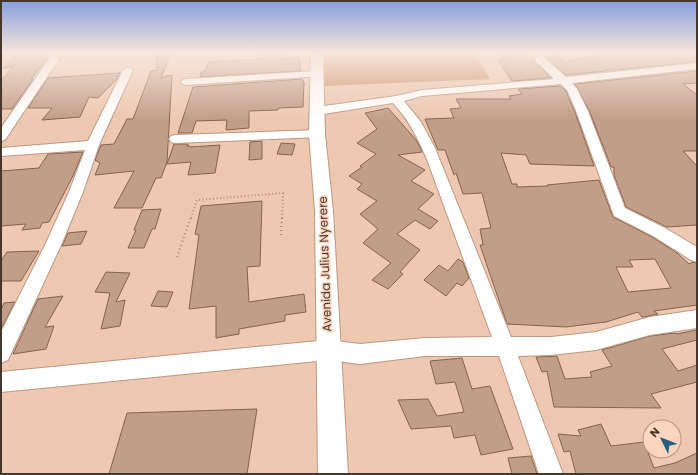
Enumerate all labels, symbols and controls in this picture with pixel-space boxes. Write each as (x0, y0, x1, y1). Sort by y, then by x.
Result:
street label: Avenida Julius Nyerere (314, 196, 335, 332)
north arrow (642, 419, 682, 459)
text: N (646, 424, 663, 441)

